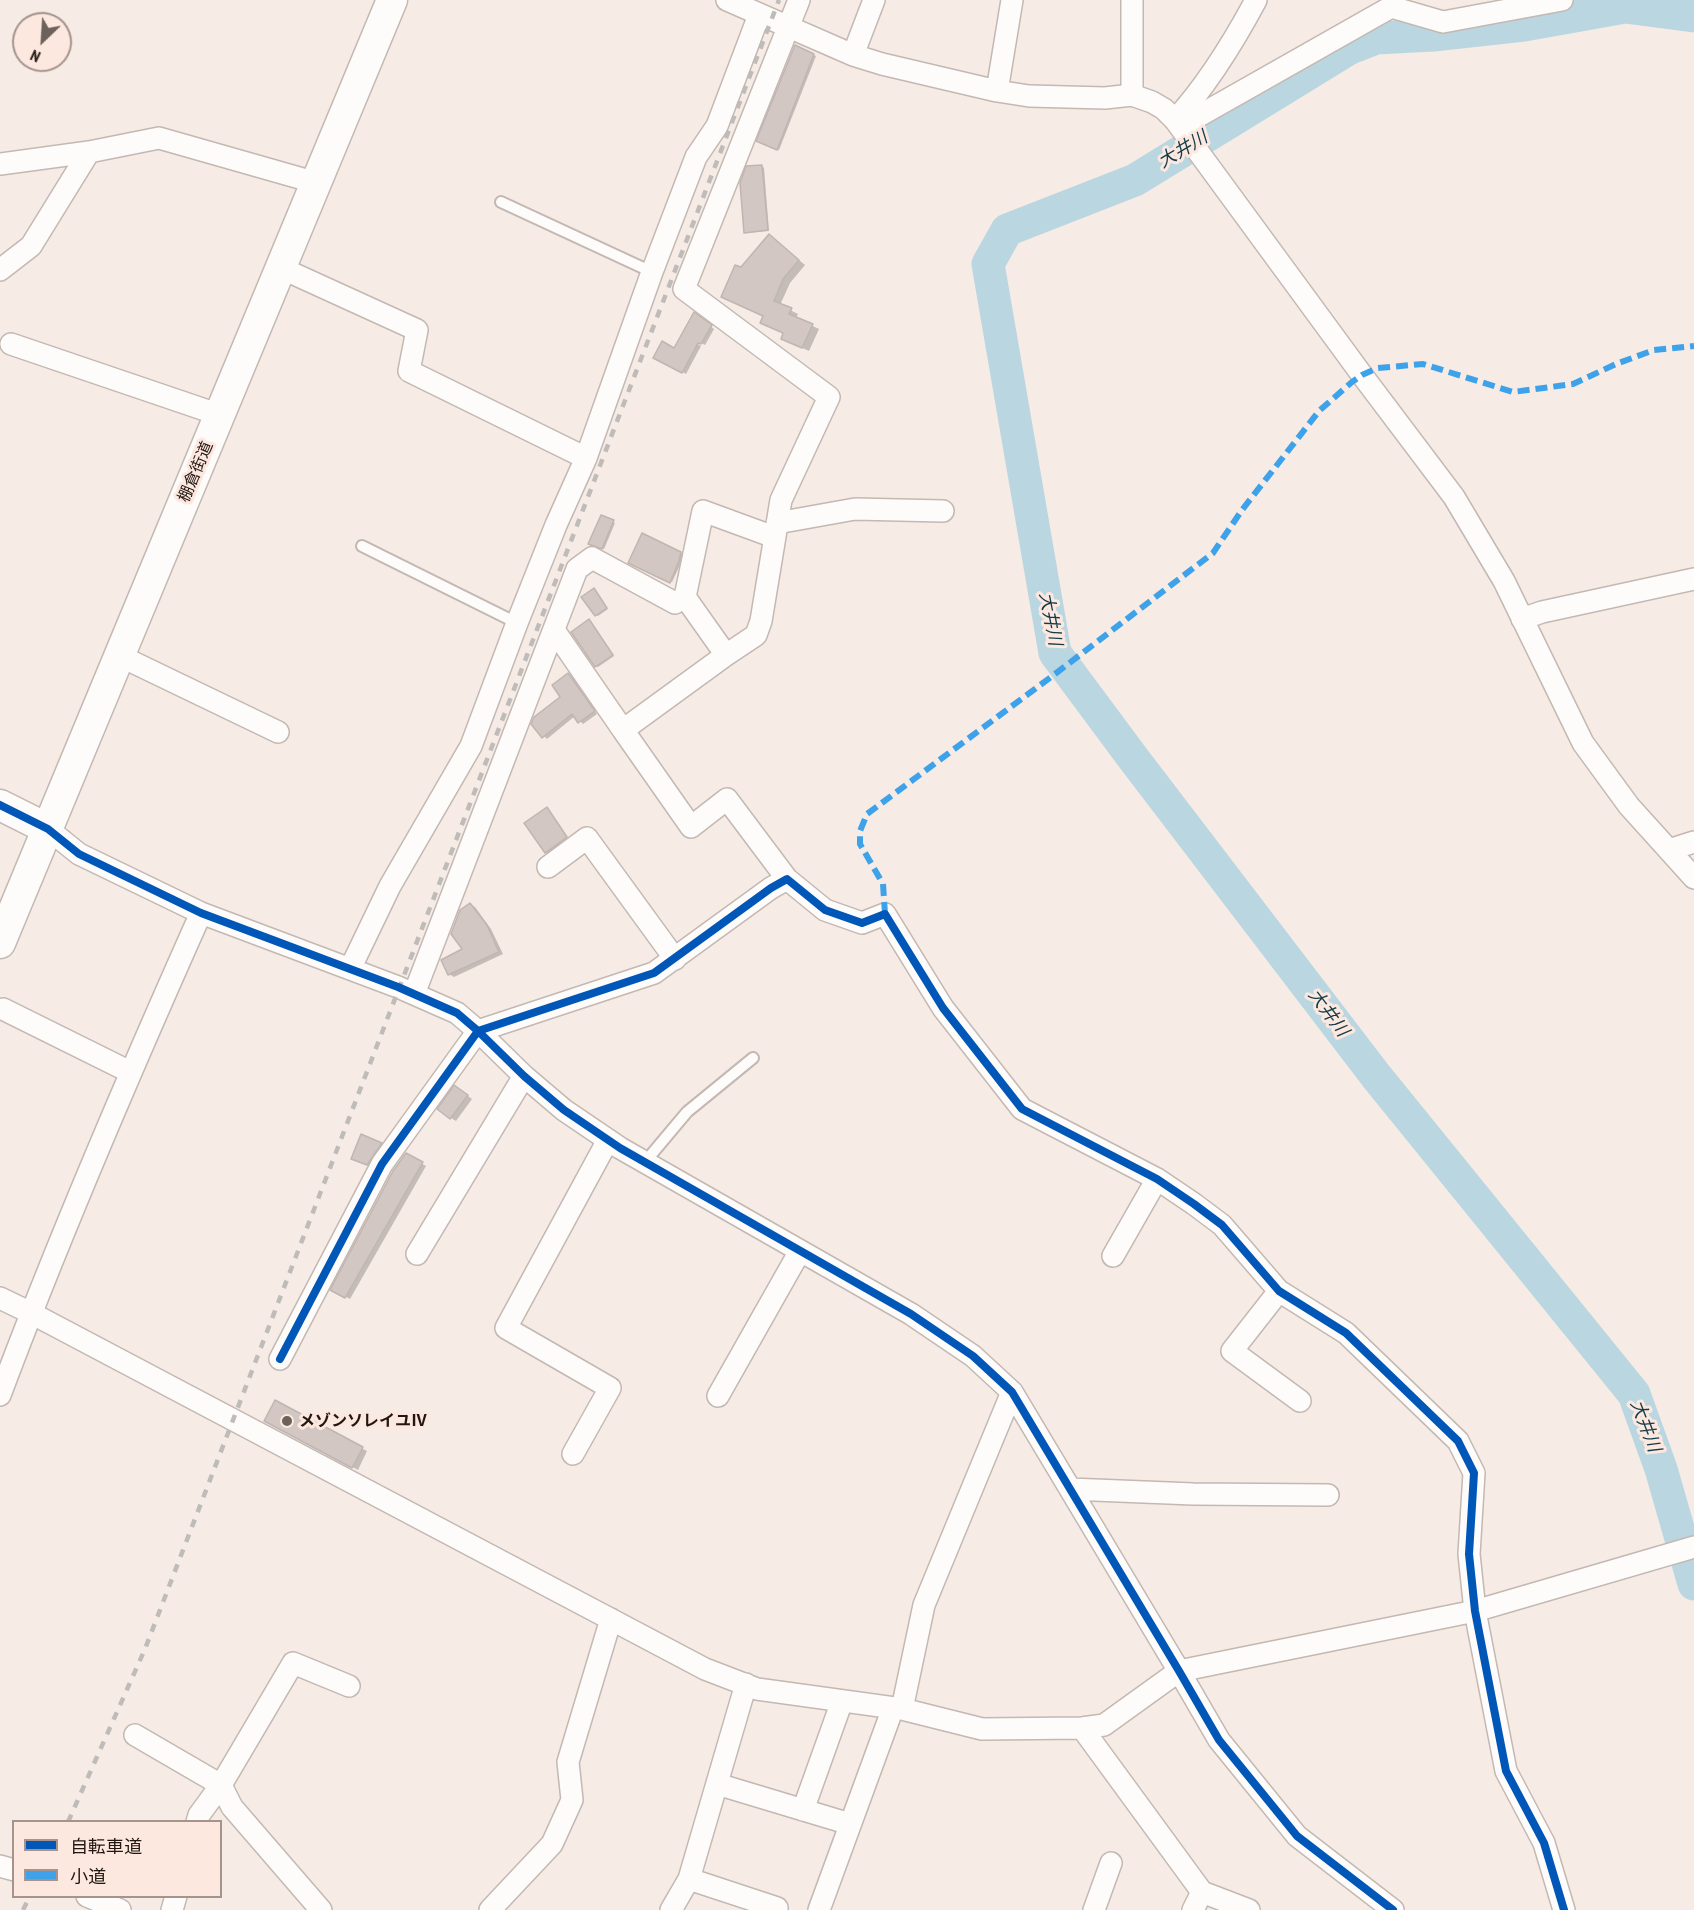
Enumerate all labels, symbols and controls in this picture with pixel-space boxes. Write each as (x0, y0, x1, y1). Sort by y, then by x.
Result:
north arrow (12, 12, 72, 72)
text: N (27, 46, 43, 67)
water label: 大井川 (1154, 127, 1212, 173)
street label: 棚倉街道 (175, 439, 217, 505)
water label: 大井川 (1034, 590, 1066, 648)
water label: 大井川 (1303, 985, 1353, 1041)
water label: 大井川 (1625, 1397, 1665, 1455)
place label: メゾンソレイユⅣ (299, 1411, 427, 1431)
marker: メゾンソレイユⅣ (280, 1414, 294, 1428)
legend (12, 1820, 222, 1898)
text: 自転車道 (70, 1835, 142, 1858)
text: 小道 (70, 1865, 106, 1888)

